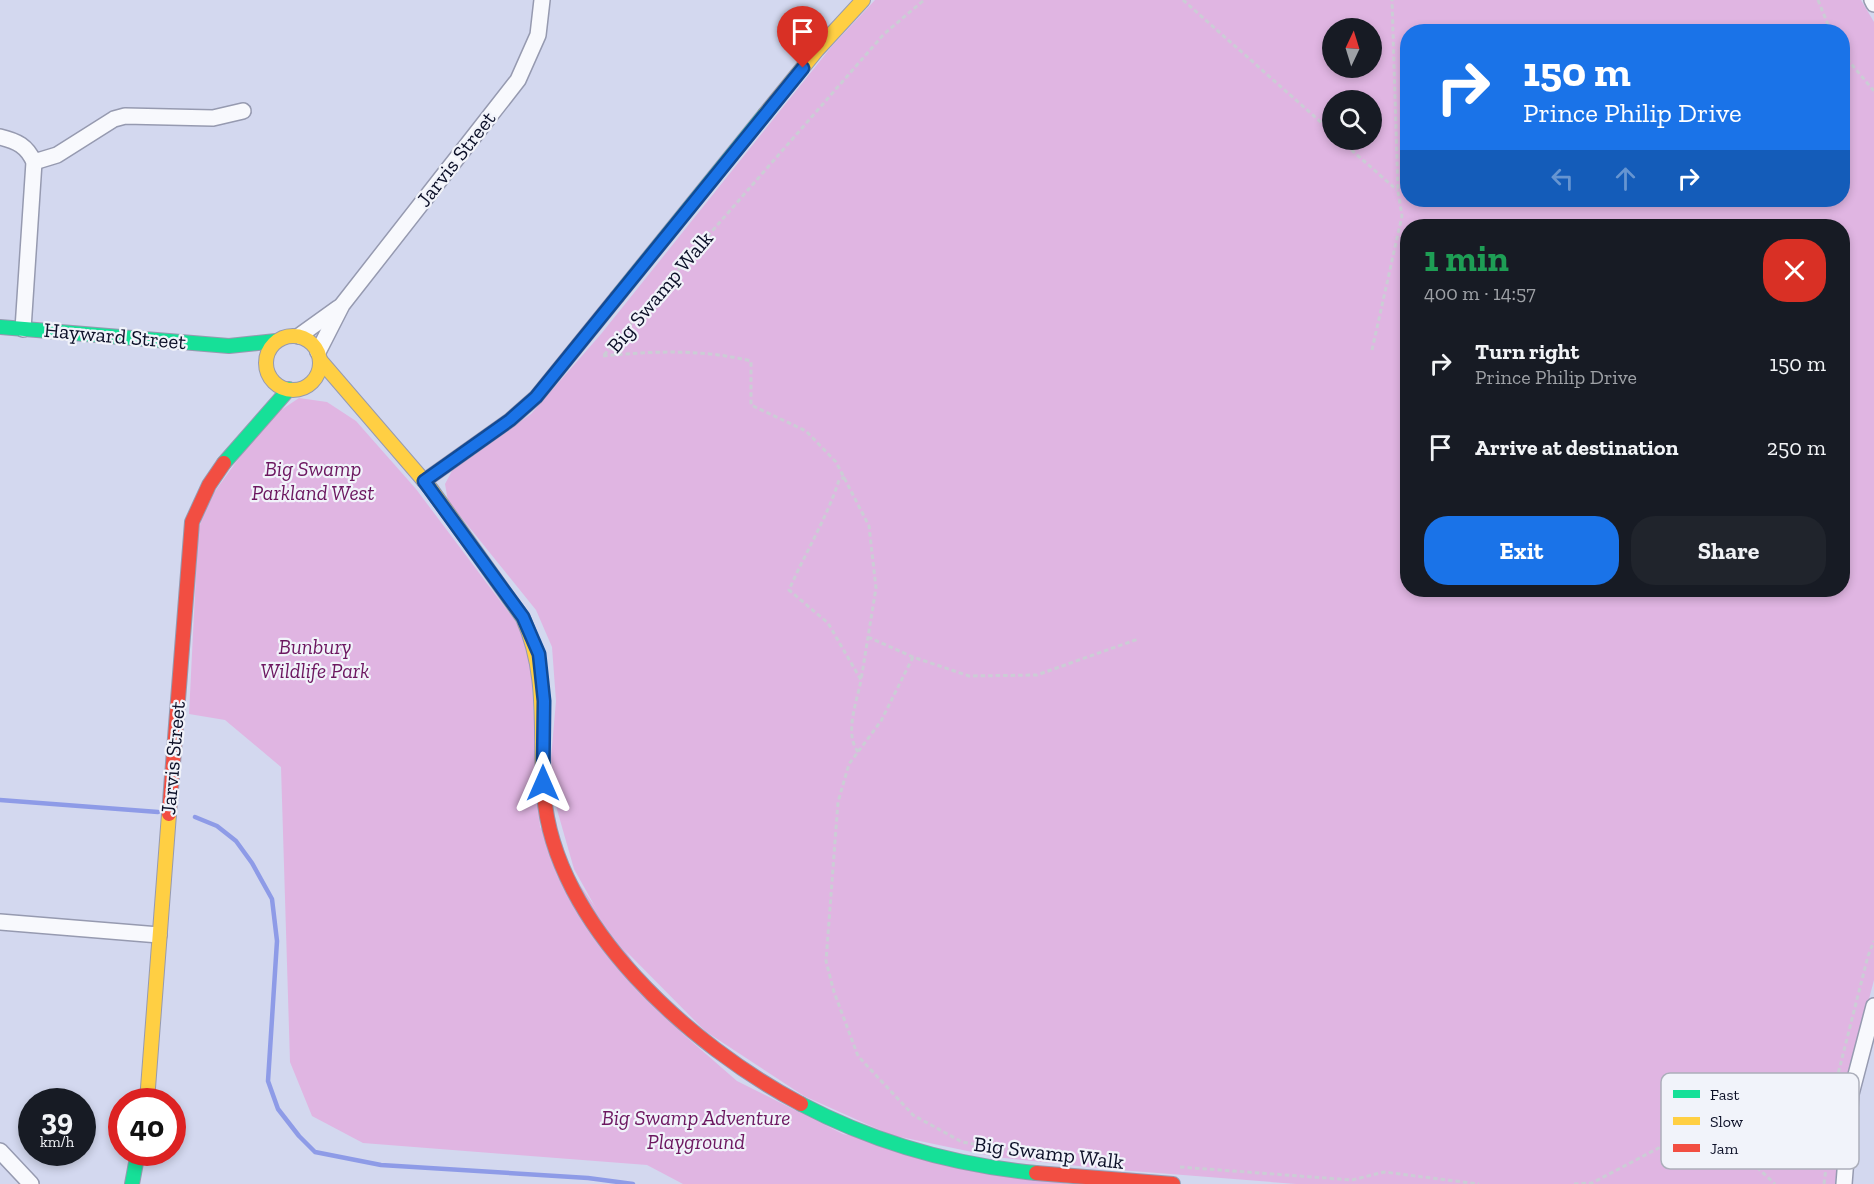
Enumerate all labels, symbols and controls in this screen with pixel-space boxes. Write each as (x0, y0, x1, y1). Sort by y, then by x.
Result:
pin (777, 6, 828, 68)
icon: arrive (786, 15, 819, 48)
north arrow (1322, 18, 1382, 78)
map controls (1322, 18, 1382, 150)
text: 150 m (1523, 46, 1631, 97)
icon: right (1424, 48, 1502, 126)
button: search (1322, 90, 1382, 150)
text: Prince Philip Drive (1523, 97, 1742, 129)
street label: Jarvis Street (411, 106, 501, 211)
icon: left (1546, 162, 1579, 195)
icon: ahead (1609, 162, 1642, 195)
icon: right (1672, 162, 1705, 195)
street label: Big Swamp Walk (601, 226, 718, 358)
text: 1 min (1424, 237, 1509, 280)
button: close (1763, 239, 1826, 302)
text: 400 m · 14:57 (1424, 281, 1536, 305)
street label: Hayward Street (43, 317, 187, 354)
text: Turn right (1475, 338, 1579, 365)
icon: right (1424, 347, 1457, 380)
text: 150 m (1770, 350, 1826, 377)
text: Prince Philip Drive (1475, 365, 1637, 389)
icon: arrive (1424, 431, 1457, 464)
text: Arrive at destination (1475, 434, 1678, 461)
text: 250 m (1767, 434, 1826, 461)
park label: Big Swamp Parkland West (251, 456, 375, 505)
button: Exit (1424, 516, 1619, 585)
button: Share (1631, 516, 1826, 585)
park label: Bunbury Wildlife Park (261, 634, 369, 683)
street label: Jarvis Street (155, 700, 190, 816)
position arrow (511, 751, 575, 815)
legend (1661, 1073, 1859, 1169)
text: Fast (1710, 1085, 1739, 1104)
speed limit sign: 40 (108, 1088, 186, 1166)
text: 39 (41, 1102, 73, 1138)
park label: Big Swamp Adventure Playground (602, 1105, 790, 1154)
text: Slow (1710, 1112, 1744, 1131)
street label: Big Swamp Walk (972, 1131, 1126, 1174)
text: km/h (40, 1133, 74, 1151)
text: Jam (1710, 1139, 1739, 1158)

